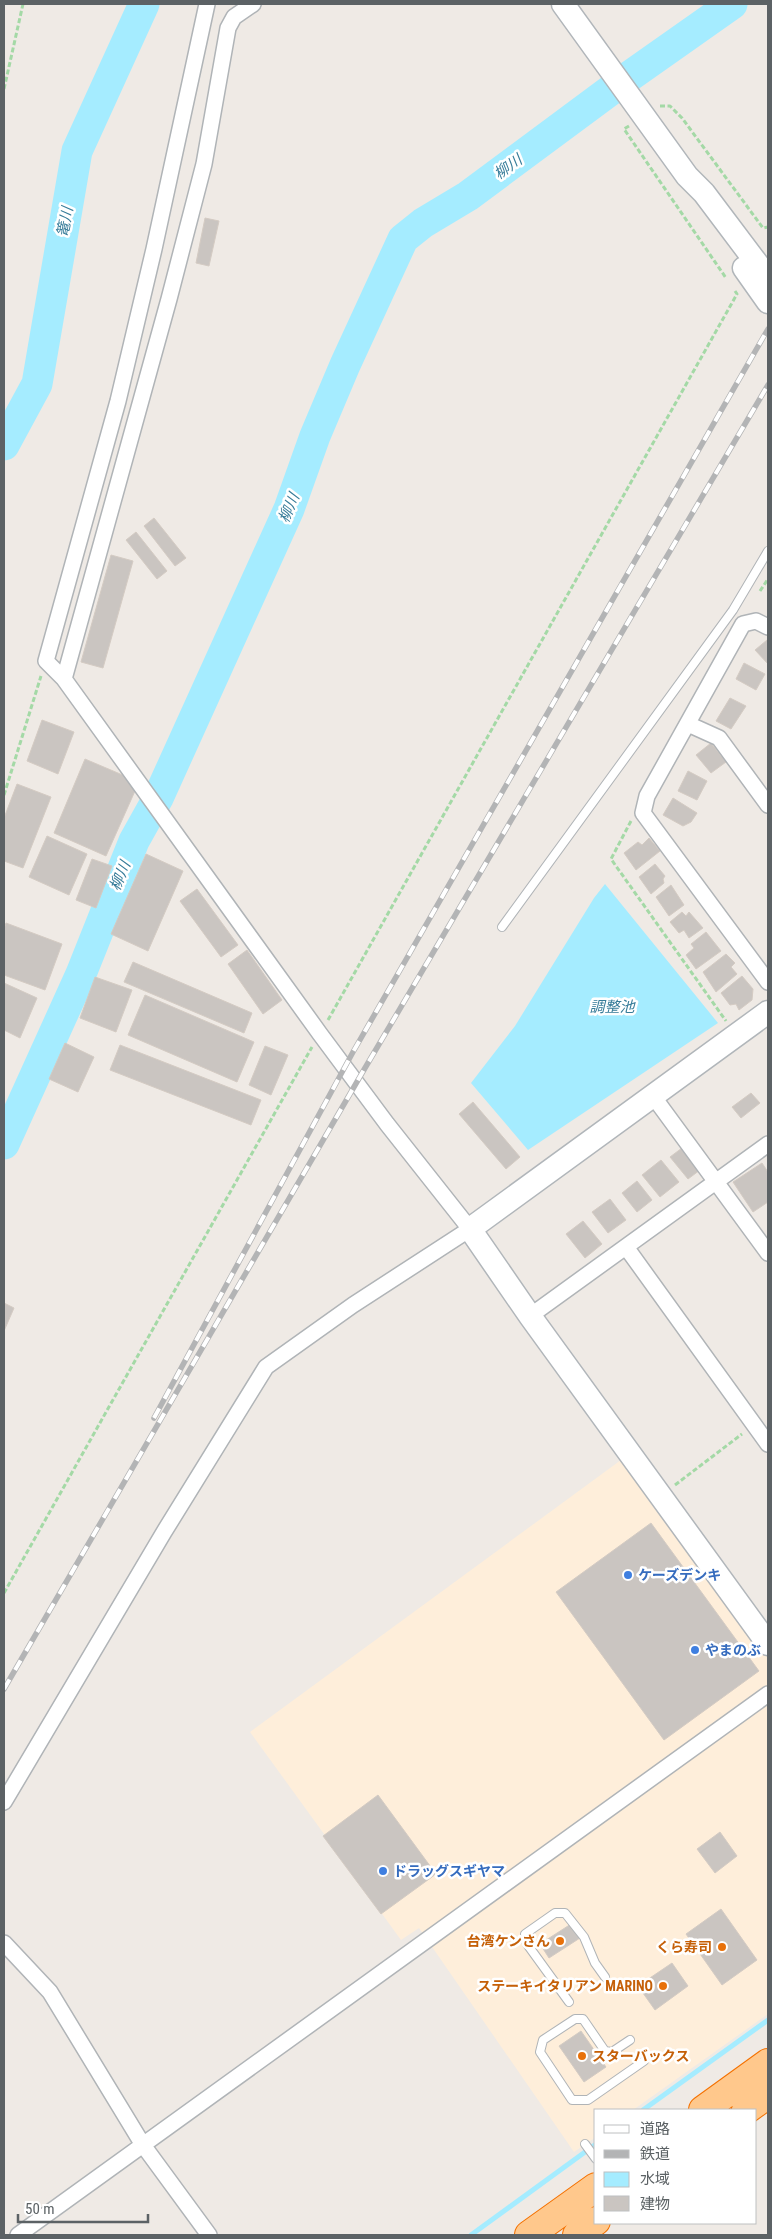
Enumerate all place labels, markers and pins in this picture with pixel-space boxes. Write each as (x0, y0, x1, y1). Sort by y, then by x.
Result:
place label: ケーズデンキ (638, 1567, 721, 1583)
marker: ケーズデンキ (622, 1569, 634, 1581)
place label: やまのぶ (705, 1642, 761, 1658)
marker: やまのぶ (689, 1644, 701, 1656)
place label: ドラッグスギヤマ (393, 1863, 505, 1879)
marker: ドラッグスギヤマ (377, 1865, 389, 1877)
place label: 台湾ケンさん (466, 1933, 550, 1949)
marker: 台湾ケンさん (554, 1935, 566, 1947)
place label: くら寿司 (656, 1939, 712, 1955)
marker: くら寿司 (716, 1941, 728, 1953)
place label: ステーキイタリアン MARINO (477, 1978, 653, 1994)
marker: ステーキイタリアン MARINO (657, 1980, 669, 1992)
place label: スターバックス (592, 2048, 689, 2064)
marker: スターバックス (576, 2050, 588, 2062)

